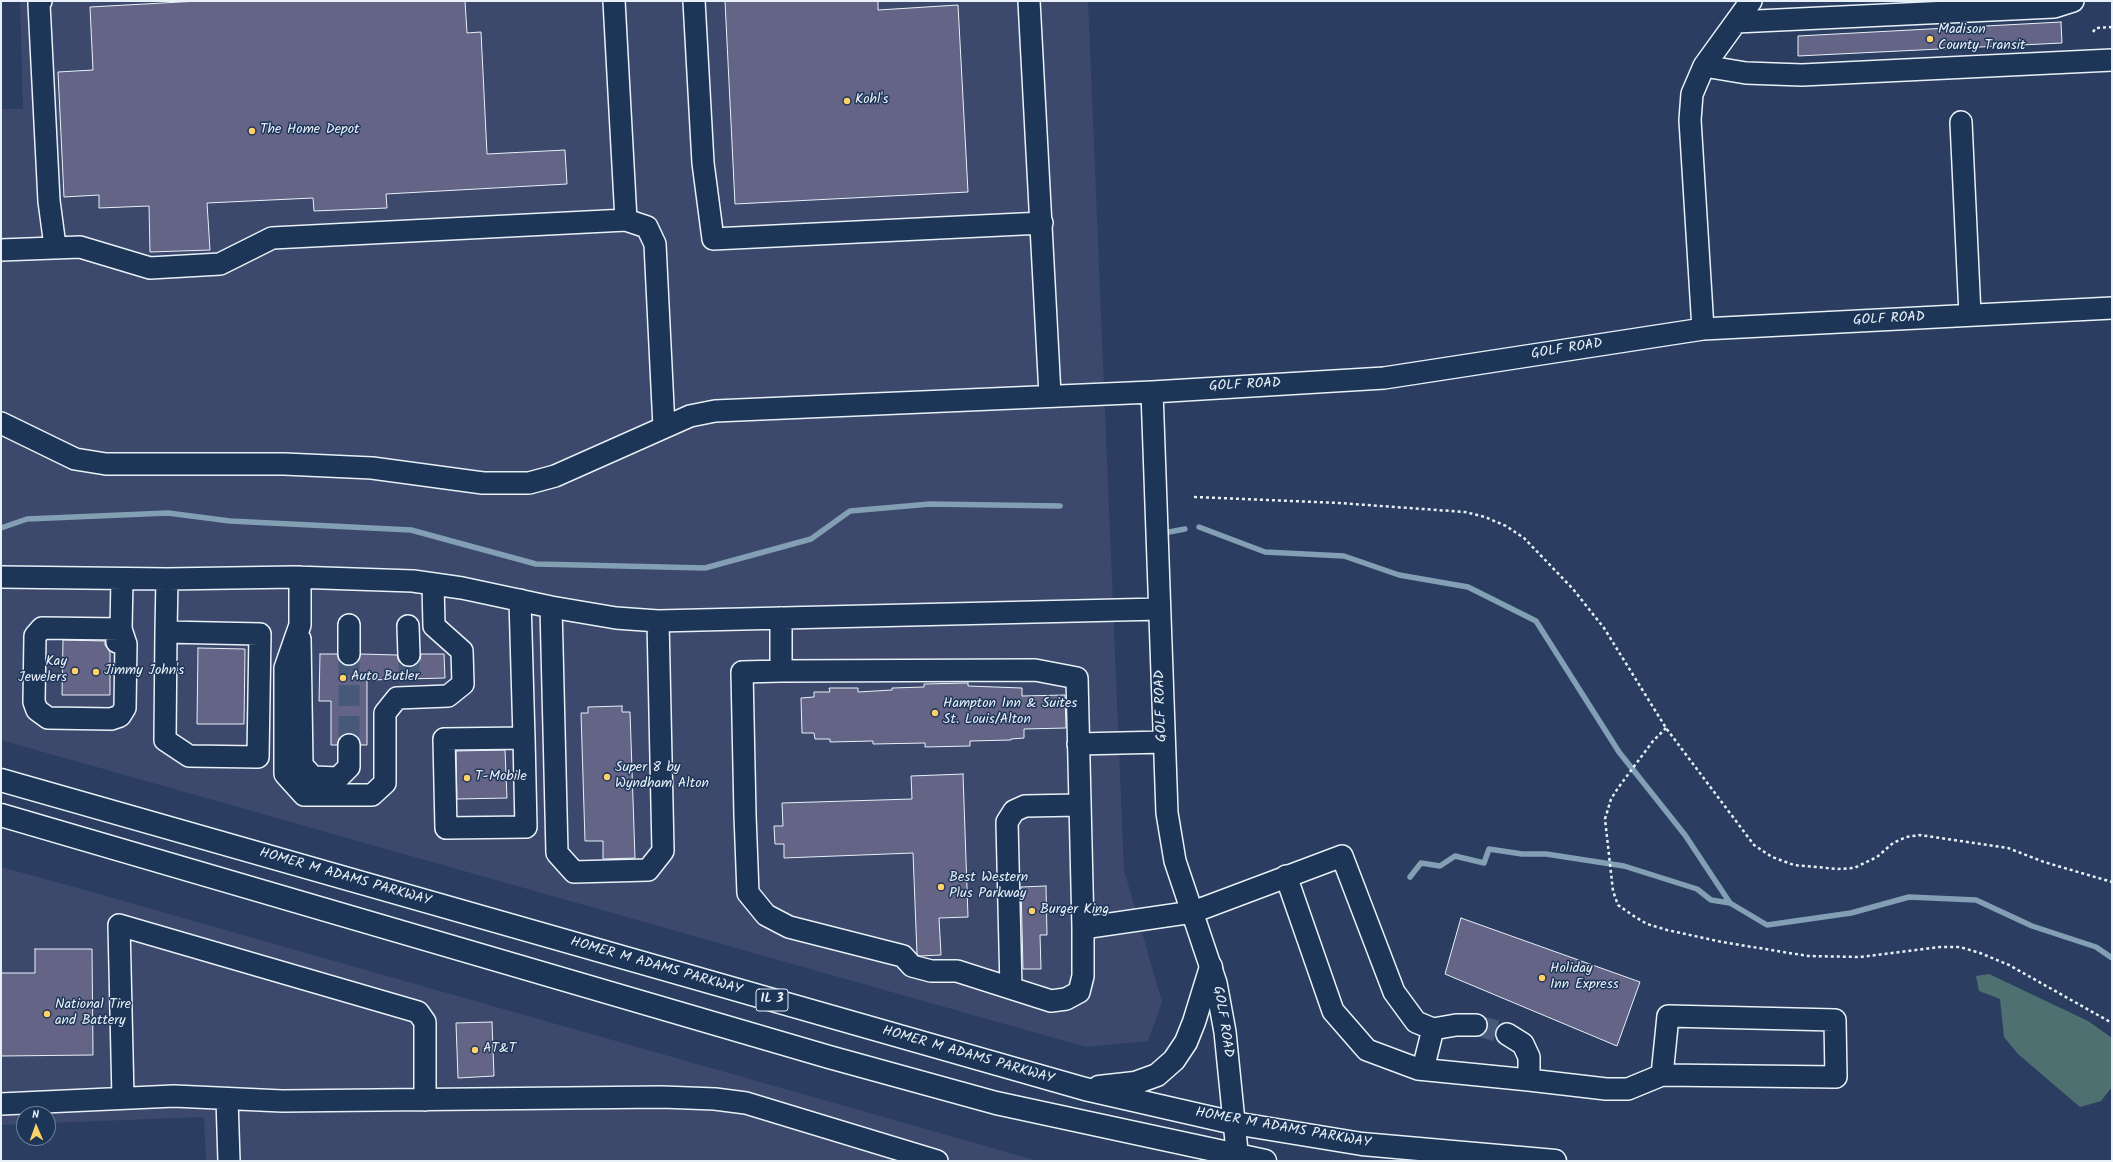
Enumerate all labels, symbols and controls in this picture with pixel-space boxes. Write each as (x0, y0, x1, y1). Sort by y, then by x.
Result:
place label: Madison County Transit (1938, 23, 2025, 56)
marker: Madison County Transit (1925, 34, 1935, 44)
place label: Kohl's (855, 93, 889, 109)
marker: Kohl's (842, 96, 852, 106)
place label: The Home Depot (260, 123, 359, 139)
marker: The Home Depot (247, 126, 257, 136)
street label: GOLF ROAD (1853, 310, 1925, 330)
street label: GOLF ROAD (1530, 336, 1604, 364)
street label: GOLF ROAD (1209, 376, 1281, 396)
place label: Kay Jewelers (18, 655, 67, 688)
place label: Jimmy John's (104, 664, 184, 680)
marker: Kay Jewelers (70, 666, 80, 676)
marker: Jimmy John's (91, 667, 101, 677)
place label: Auto Butler (351, 670, 419, 686)
street label: GOLF ROAD (1152, 670, 1172, 742)
marker: Auto Butler (338, 673, 348, 683)
place label: Hampton Inn & Suites St. Louis/Alton (943, 697, 1077, 730)
marker: Hampton Inn & Suites St. Louis/Alton (930, 708, 940, 718)
place label: Super 8 by Wyndham Alton (615, 761, 709, 794)
place label: T-Mobile (475, 770, 527, 786)
marker: Super 8 by Wyndham Alton (602, 772, 612, 782)
marker: T-Mobile (462, 773, 472, 783)
street label: HOMER M ADAMS PARKWAY (257, 845, 433, 911)
place label: Best Western Plus Parkway (949, 871, 1028, 904)
marker: Best Western Plus Parkway (936, 882, 946, 892)
place label: Burger King (1040, 903, 1109, 919)
marker: Burger King (1027, 906, 1037, 916)
street label: HOMER M ADAMS PARKWAY (568, 934, 744, 1000)
place label: Holiday Inn Express (1550, 962, 1619, 994)
marker: Holiday Inn Express (1537, 973, 1547, 983)
street label: GOLF ROAD (1208, 985, 1236, 1059)
road number: IL 3 (756, 989, 788, 1011)
place label: National Tire and Battery (55, 998, 131, 1030)
marker: National Tire and Battery (42, 1009, 52, 1019)
street label: HOMER M ADAMS PARKWAY (880, 1023, 1056, 1089)
place label: AT&T (483, 1042, 516, 1058)
marker: AT&T (470, 1045, 480, 1055)
street label: HOMER M ADAMS PARKWAY (1194, 1105, 1372, 1153)
north arrow (16, 1106, 56, 1146)
text: N (32, 1106, 39, 1124)

